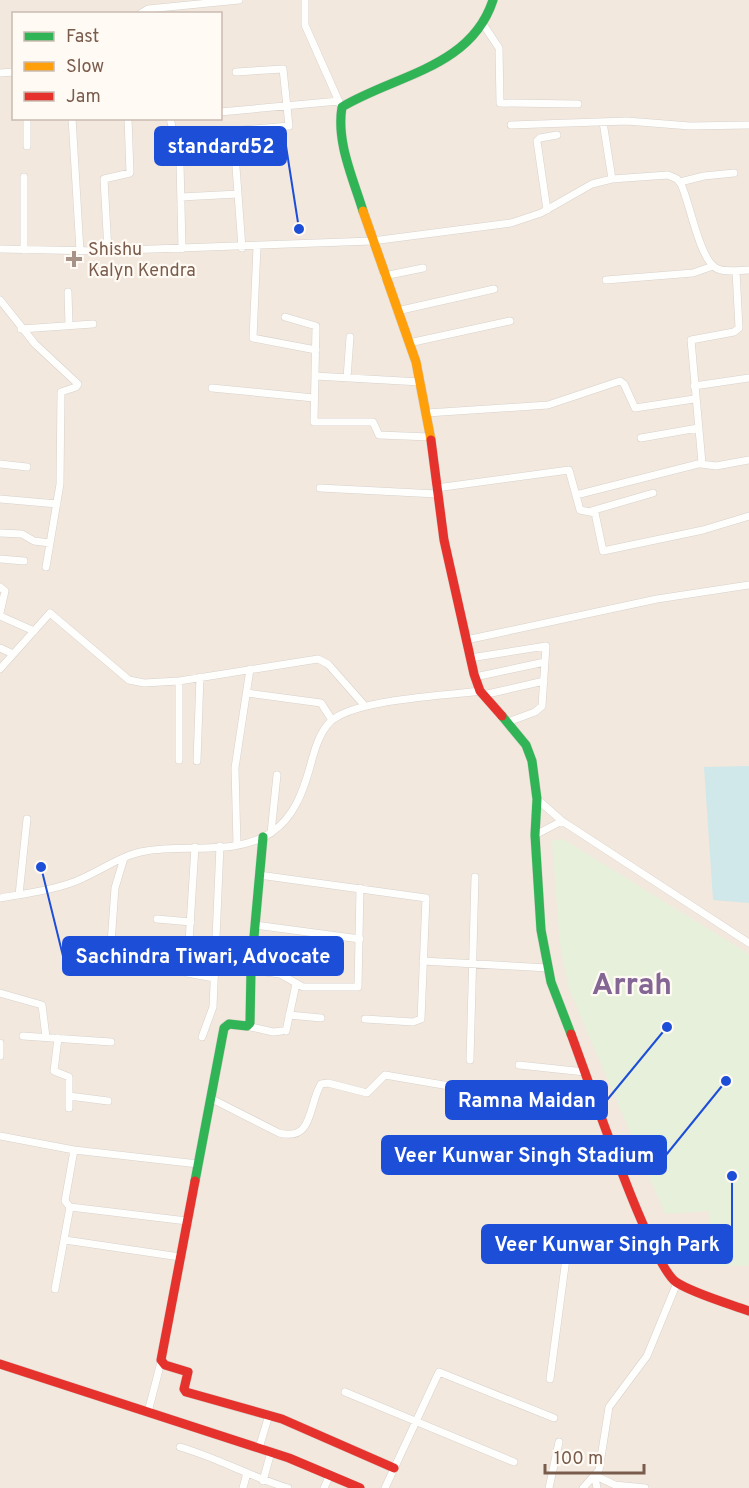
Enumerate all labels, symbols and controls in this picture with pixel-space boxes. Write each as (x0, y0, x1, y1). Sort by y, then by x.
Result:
legend (12, 12, 222, 120)
text: Fast (66, 26, 99, 49)
text: Slow (66, 56, 104, 79)
text: Jam (66, 86, 101, 109)
callout: standard52 (155, 127, 286, 165)
text: standard52 (167, 135, 275, 161)
place label: Shishu Kalyn Kendra (88, 239, 196, 283)
marker: Shishu Kalyn Kendra (65, 250, 83, 268)
callout: Sachindra Tiwari, Advocate (63, 937, 343, 975)
text: Sachindra Tiwari, Advocate (76, 945, 330, 971)
district label: Arrah (592, 968, 672, 1005)
callout: Ramna Maidan (446, 1081, 607, 1119)
text: Ramna Maidan (458, 1089, 596, 1115)
callout: Veer Kunwar Singh Stadium (382, 1136, 666, 1174)
text: Veer Kunwar Singh Stadium (394, 1144, 654, 1170)
callout: Veer Kunwar Singh Park (482, 1225, 732, 1263)
text: Veer Kunwar Singh Park (494, 1233, 720, 1259)
scale bar (545, 1437, 644, 1475)
text: 100 m (554, 1448, 603, 1471)

